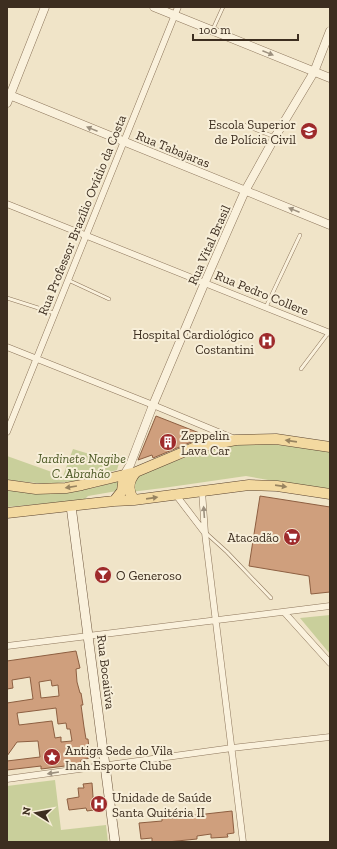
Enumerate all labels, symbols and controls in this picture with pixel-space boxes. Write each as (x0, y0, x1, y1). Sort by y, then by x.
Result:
scale bar (193, 16, 298, 42)
text: 100 m (199, 23, 231, 37)
one-way arrow (262, 50, 273, 56)
street label: Rua Professor Brazílio Ovídio da Costa (35, 112, 129, 317)
place label: Escola Superior de Polícia Civil (209, 117, 297, 147)
school or university icon: Escola Superior de Polícia Civil (299, 121, 319, 141)
one-way arrow (86, 125, 98, 131)
street label: Rua Tabajaras (133, 127, 212, 172)
street label: Rua Vital Brasil (185, 202, 234, 287)
one-way arrow (287, 207, 299, 213)
street label: Rua Pedro Collere (213, 267, 311, 319)
place label: Hospital Cardiológico Costantini (133, 327, 254, 357)
hospital icon: Hospital Cardiológico Costantini (257, 331, 277, 351)
place label: Zeppelin Lava Car (181, 428, 230, 458)
building icon: Zeppelin Lava Car (158, 432, 178, 452)
one-way arrow (285, 438, 298, 444)
park label: Jardinete Nagibe C. Abrahão (35, 451, 126, 481)
one-way arrow (275, 483, 288, 489)
one-way arrow (65, 484, 77, 490)
one-way arrow (146, 495, 158, 501)
one-way arrow (200, 506, 207, 518)
supermarket icon: Atacadão (282, 527, 302, 547)
place label: Atacadão (227, 530, 279, 545)
bar icon: O Generoso (93, 565, 113, 585)
place label: O Generoso (116, 568, 182, 583)
street label: Rua Bocaiúva (94, 634, 118, 711)
place label: Antiga Sede do Vila Inah Esporte Clube (65, 743, 174, 773)
place icon: Antiga Sede do Vila Inah Esporte Clube (42, 747, 62, 767)
one-way arrow (47, 770, 59, 776)
place label: Unidade de Saúde Santa Quitéria II (112, 790, 212, 820)
north arrow (16, 793, 56, 833)
hospital icon: Unidade de Saúde Santa Quitéria II (89, 794, 109, 814)
text: N (19, 805, 34, 817)

